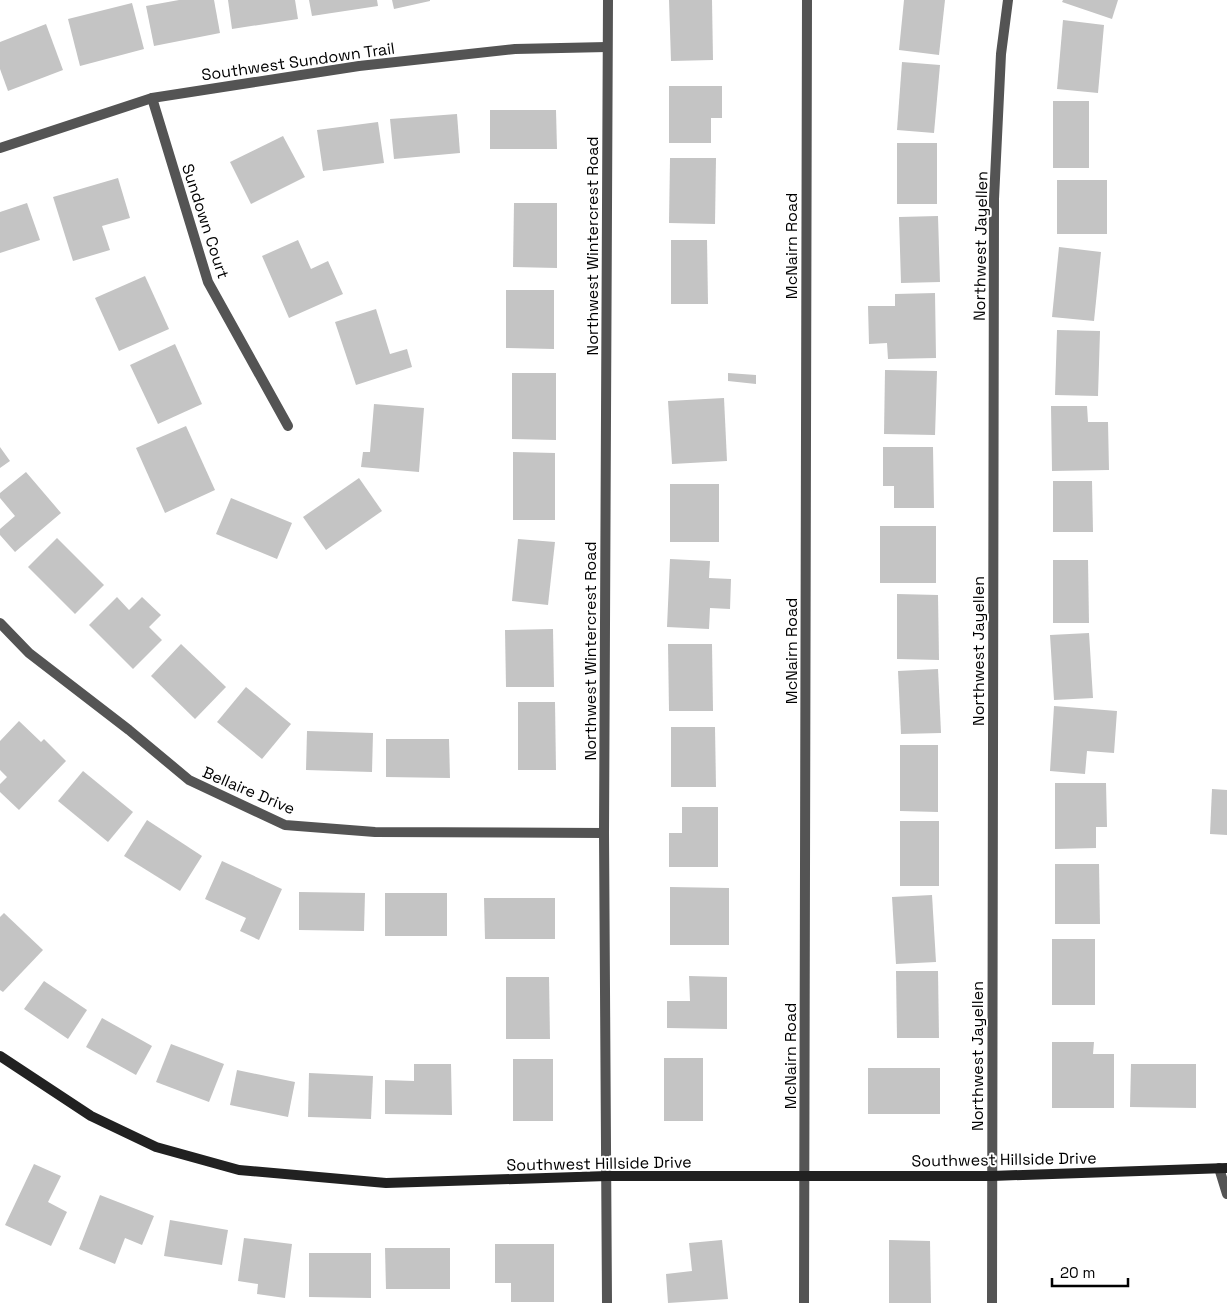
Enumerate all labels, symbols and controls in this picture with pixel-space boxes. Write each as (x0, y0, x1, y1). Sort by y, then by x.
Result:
street label: Southwest Sundown Trail (200, 38, 396, 85)
street label: Northwest Wintercrest Road (582, 137, 603, 355)
street label: Sundown Court (177, 161, 234, 281)
street label: Northwest Jayellen (969, 171, 992, 321)
street label: McNairn Road (781, 193, 802, 299)
street label: Northwest Wintercrest Road (580, 542, 601, 760)
street label: Northwest Jayellen (968, 576, 989, 726)
street label: McNairn Road (781, 598, 802, 704)
street label: Bellaire Drive (199, 762, 298, 819)
street label: Northwest Jayellen (967, 981, 988, 1131)
street label: McNairn Road (780, 1003, 801, 1109)
street label: Southwest Hillside Drive (911, 1147, 1097, 1172)
street label: Southwest Hillside Drive (506, 1151, 692, 1176)
scale bar (1052, 1256, 1128, 1288)
text: 20 m (1060, 1263, 1095, 1282)

